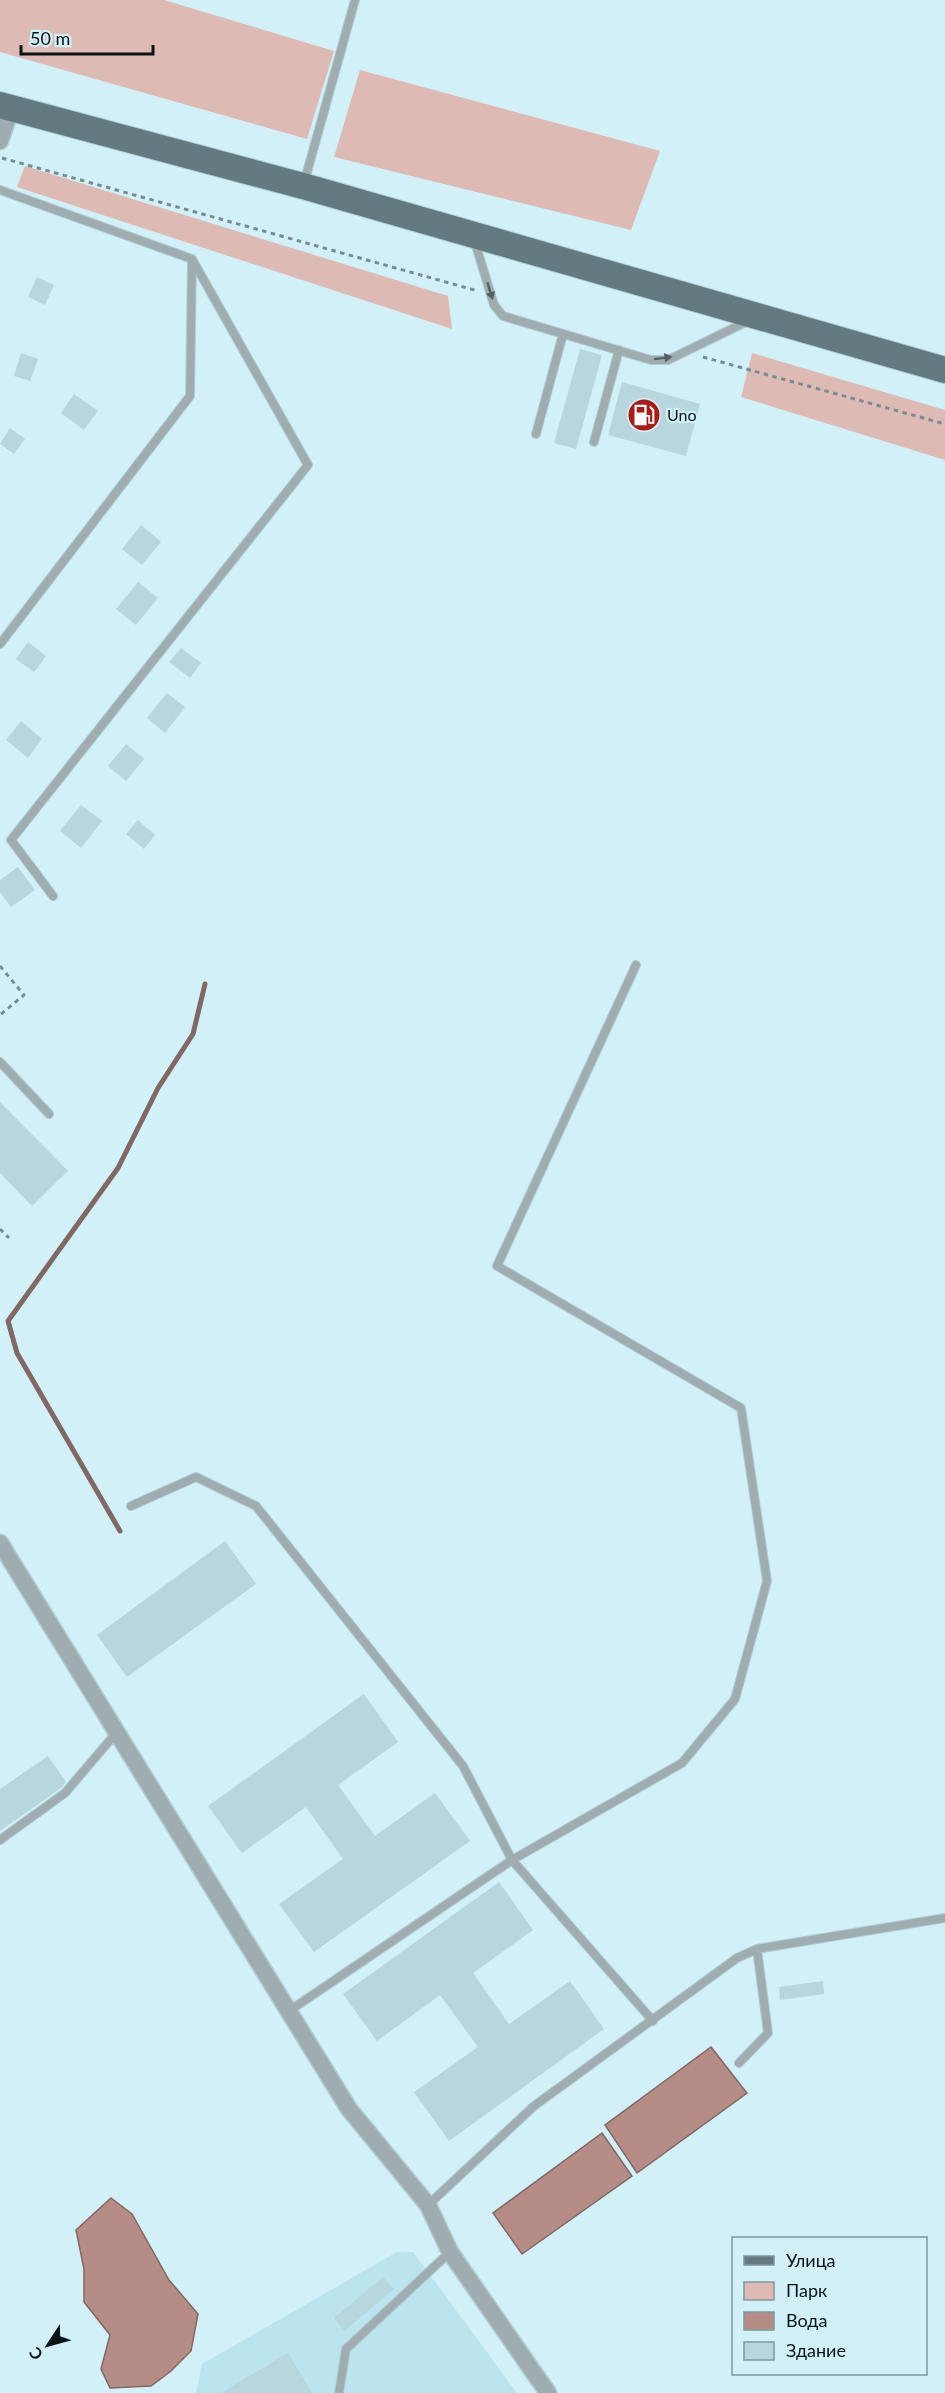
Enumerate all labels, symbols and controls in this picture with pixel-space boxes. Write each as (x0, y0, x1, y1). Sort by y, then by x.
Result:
scale bar (21, 18, 153, 56)
text: 50 m (30, 27, 70, 49)
one-way arrow (486, 282, 495, 300)
one-way arrow (654, 354, 673, 363)
fuel station icon: Uno (626, 397, 662, 433)
place label: Uno (667, 405, 697, 424)
legend (732, 2237, 927, 2375)
text: Улица (786, 2249, 836, 2271)
text: Парк (786, 2279, 828, 2301)
text: Вода (786, 2309, 827, 2331)
north arrow (18, 2315, 78, 2375)
text: Здание (786, 2339, 846, 2361)
text: С (24, 2344, 46, 2364)

